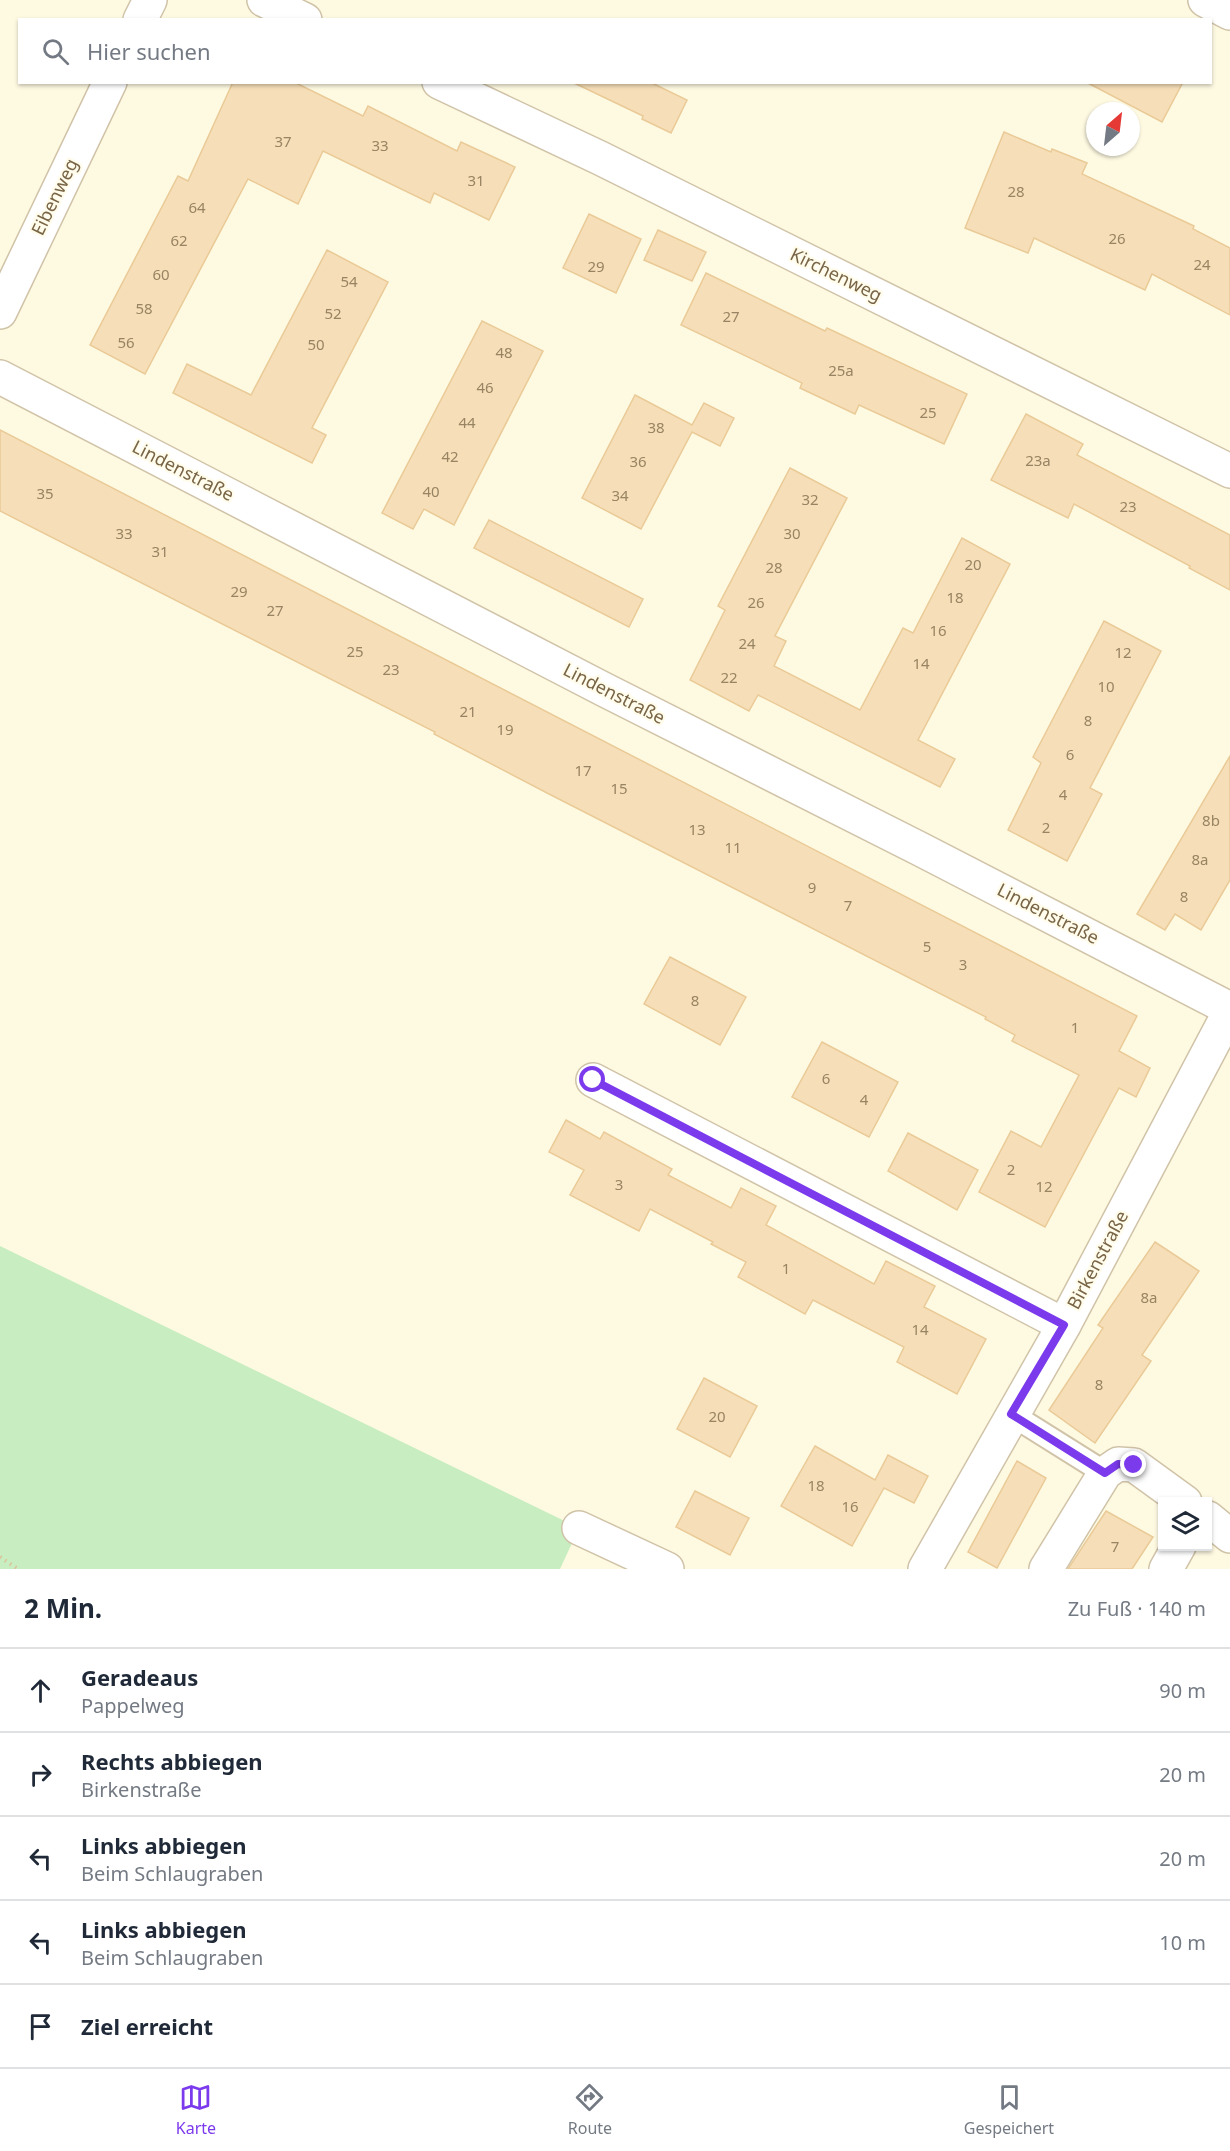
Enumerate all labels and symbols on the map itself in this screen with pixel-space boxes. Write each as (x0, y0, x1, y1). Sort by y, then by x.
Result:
north arrow (1086, 102, 1140, 156)
house number: 37 (274, 131, 292, 151)
house number: 33 (371, 135, 389, 155)
street label: Eibenweg (25, 154, 83, 239)
house number: 31 (467, 170, 485, 190)
house number: 28 (1007, 181, 1025, 201)
house number: 64 (188, 197, 206, 217)
house number: 26 (1108, 228, 1126, 248)
house number: 62 (170, 230, 188, 250)
street label: Kirchenweg (787, 242, 886, 307)
house number: 24 (1193, 254, 1211, 274)
house number: 29 (587, 256, 605, 276)
house number: 60 (152, 264, 170, 284)
house number: 54 (340, 271, 358, 291)
house number: 58 (135, 298, 153, 318)
house number: 52 (324, 303, 342, 323)
house number: 27 (722, 306, 740, 326)
house number: 56 (117, 332, 135, 352)
house number: 50 (307, 334, 325, 354)
house number: 48 (495, 342, 513, 362)
house number: 25a (828, 360, 854, 380)
house number: 46 (476, 377, 494, 397)
house number: 25 (919, 402, 937, 422)
house number: 44 (458, 412, 476, 432)
house number: 38 (647, 417, 665, 437)
street label: Lindenstraße (128, 434, 239, 506)
house number: 42 (441, 446, 459, 466)
house number: 23a (1025, 450, 1051, 470)
house number: 36 (629, 451, 647, 471)
house number: 40 (422, 481, 440, 501)
house number: 35 (36, 483, 54, 503)
house number: 34 (611, 485, 629, 505)
house number: 32 (801, 489, 819, 509)
house number: 23 (1119, 496, 1137, 516)
house number: 33 (115, 523, 133, 543)
house number: 30 (783, 523, 801, 543)
house number: 31 (151, 541, 169, 561)
house number: 20 (964, 554, 982, 574)
house number: 28 (765, 557, 783, 577)
house number: 29 (230, 581, 248, 601)
house number: 18 (946, 587, 964, 607)
house number: 26 (747, 592, 765, 612)
house number: 27 (266, 600, 284, 620)
house number: 16 (929, 620, 947, 640)
house number: 24 (738, 633, 756, 653)
house number: 25 (346, 641, 364, 661)
house number: 12 (1114, 642, 1132, 662)
house number: 14 (912, 653, 930, 673)
street label: Lindenstraße (559, 657, 670, 729)
house number: 23 (382, 659, 400, 679)
house number: 22 (720, 667, 738, 687)
house number: 10 (1097, 676, 1115, 696)
house number: 21 (459, 701, 477, 721)
house number: 8 (1084, 710, 1092, 730)
house number: 19 (496, 719, 514, 739)
house number: 6 (1066, 744, 1074, 764)
house number: 17 (574, 760, 592, 780)
house number: 15 (610, 778, 628, 798)
house number: 4 (1059, 784, 1068, 804)
house number: 8b (1202, 810, 1220, 830)
house number: 2 (1042, 817, 1050, 837)
house number: 13 (688, 819, 706, 839)
house number: 11 (724, 837, 742, 857)
house number: 8a (1192, 849, 1209, 869)
house number: 9 (808, 877, 816, 897)
street label: Lindenstraße (993, 877, 1104, 949)
house number: 8 (1180, 886, 1188, 906)
house number: 7 (844, 895, 852, 915)
house number: 5 (923, 936, 931, 956)
house number: 3 (959, 954, 967, 974)
house number: 8 (691, 990, 699, 1010)
house number: 1 (1071, 1017, 1079, 1037)
route start (579, 1066, 605, 1092)
house number: 6 (822, 1068, 830, 1088)
house number: 4 (860, 1089, 869, 1109)
house number: 2 (1007, 1159, 1015, 1179)
house number: 3 (615, 1174, 623, 1194)
house number: 12 (1035, 1176, 1053, 1196)
street label: Birkenstraße (1061, 1206, 1133, 1313)
house number: 1 (782, 1258, 790, 1278)
house number: 8a (1141, 1287, 1158, 1307)
house number: 14 (911, 1319, 929, 1339)
house number: 8 (1095, 1374, 1103, 1394)
house number: 20 (708, 1406, 726, 1426)
route end (1120, 1451, 1146, 1477)
house number: 18 (807, 1475, 825, 1495)
house number: 16 (841, 1496, 859, 1516)
house number: 7 (1111, 1536, 1119, 1556)

